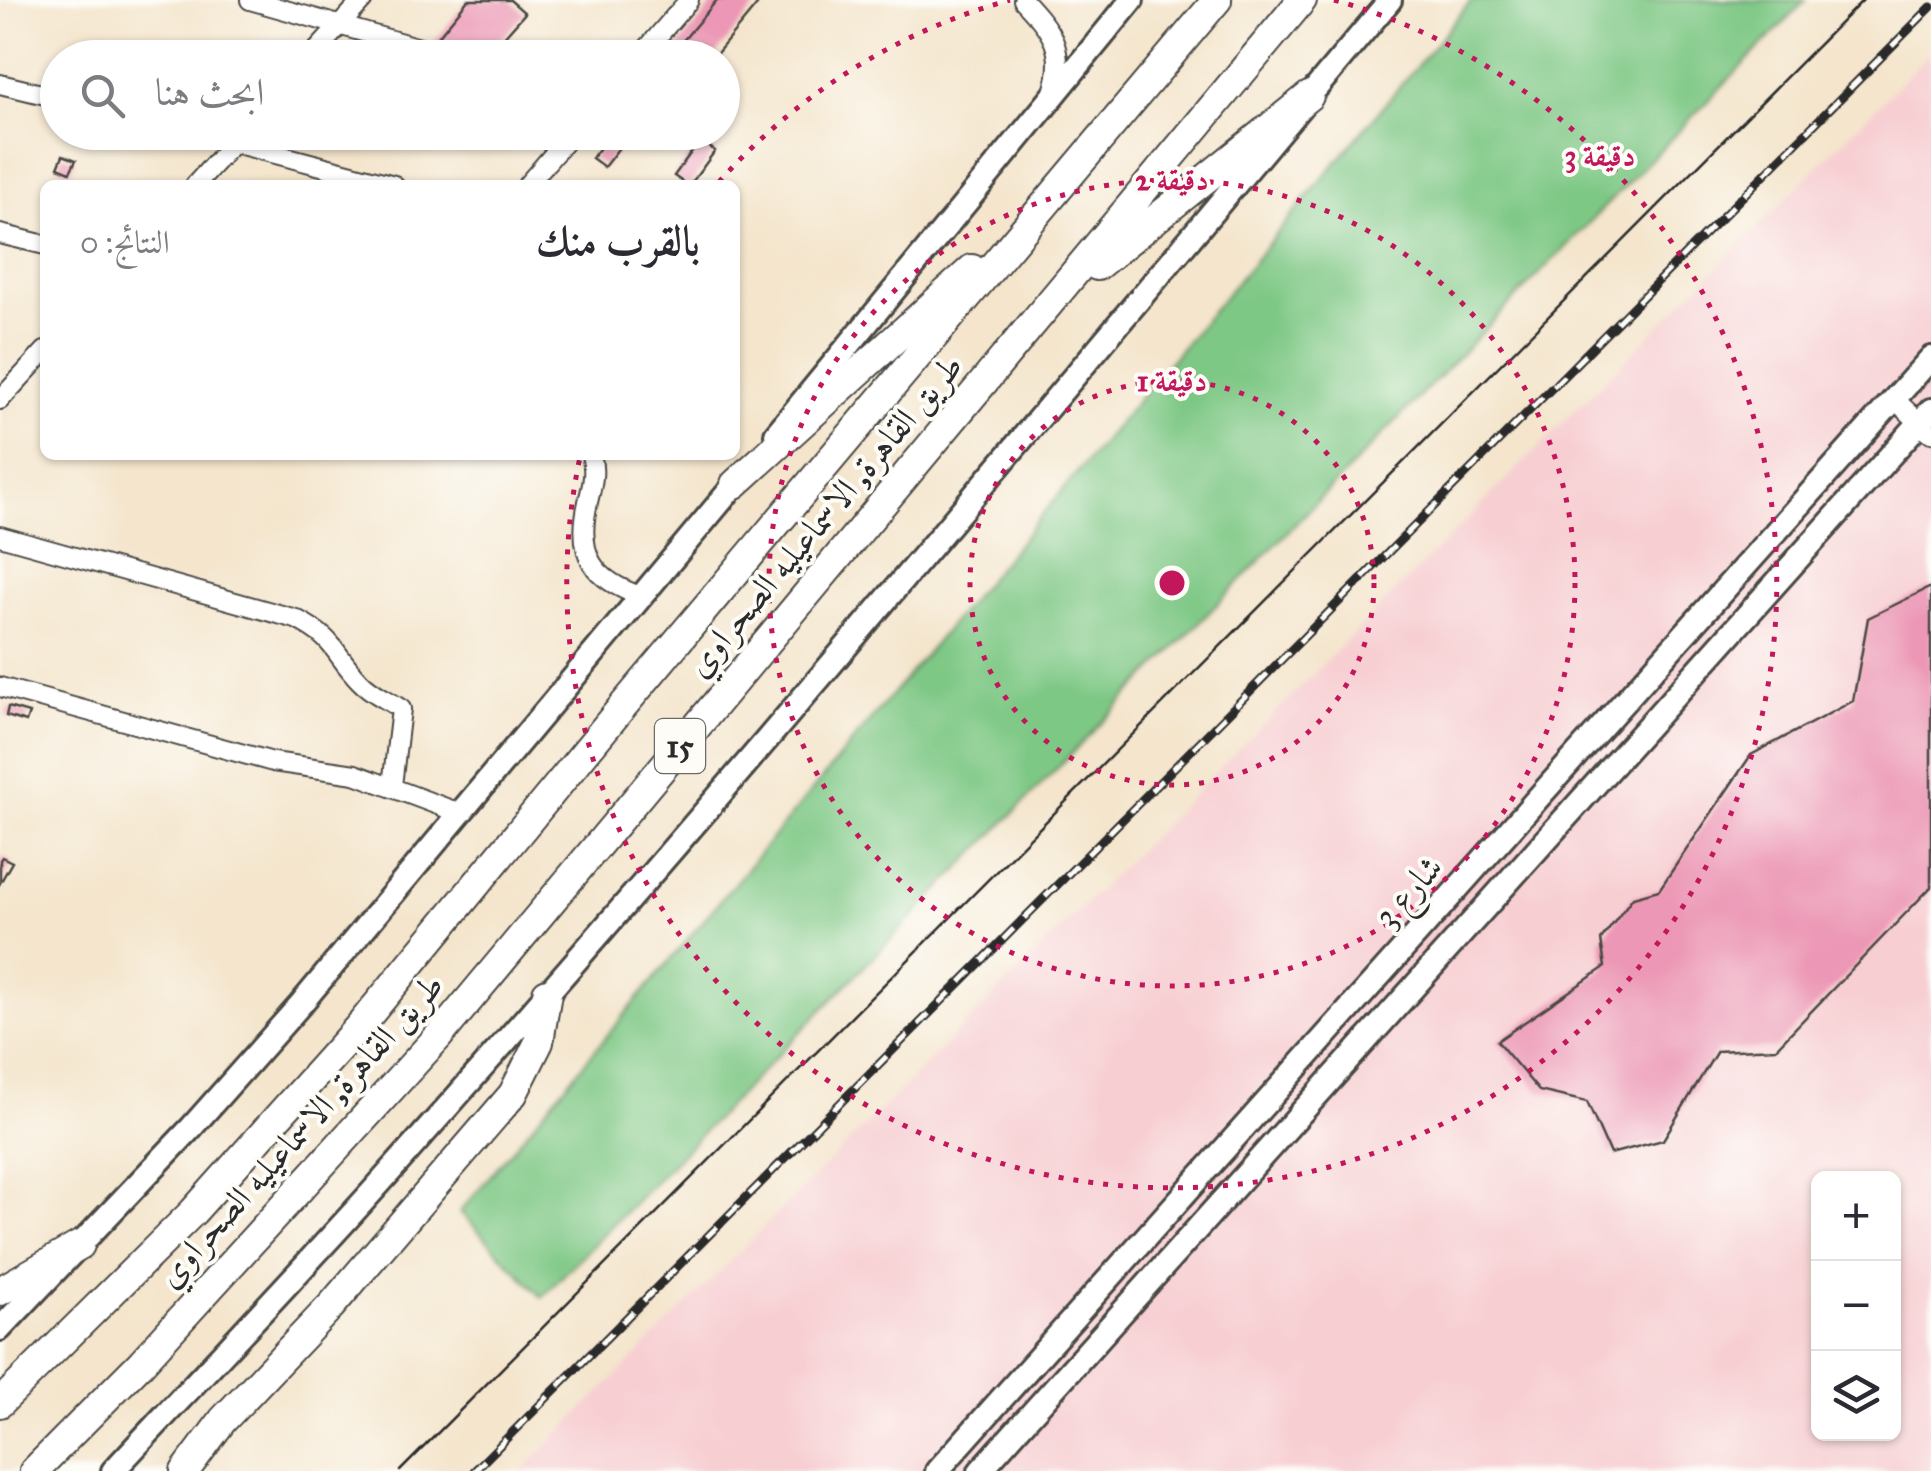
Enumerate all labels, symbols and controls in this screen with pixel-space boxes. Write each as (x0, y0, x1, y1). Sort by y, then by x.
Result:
search box (40, 40, 740, 150)
icon: search (75, 68, 130, 123)
text: ابحث هنا (155, 69, 265, 115)
text: 3 دقيقة (1565, 138, 1635, 174)
text: 2 دقيقة (1135, 162, 1209, 198)
text: بالقرب منك (536, 215, 700, 267)
text: النتائج: 0 (80, 223, 170, 262)
street label: طريق القاهرة, الاسماعيليه الصحراوي (677, 345, 977, 689)
text: 1 دقيقة (1137, 363, 1207, 399)
centre of rings (1154, 565, 1190, 601)
road number: 15 (655, 719, 705, 773)
street label: شارع 3 (1365, 846, 1457, 941)
street label: طريق القاهرة, الاسماعيليه الصحراوي (148, 964, 457, 1301)
map controls (1811, 1171, 1901, 1441)
button: + (1811, 1171, 1901, 1261)
button: − (1811, 1261, 1901, 1351)
button: layers (1811, 1351, 1901, 1441)

